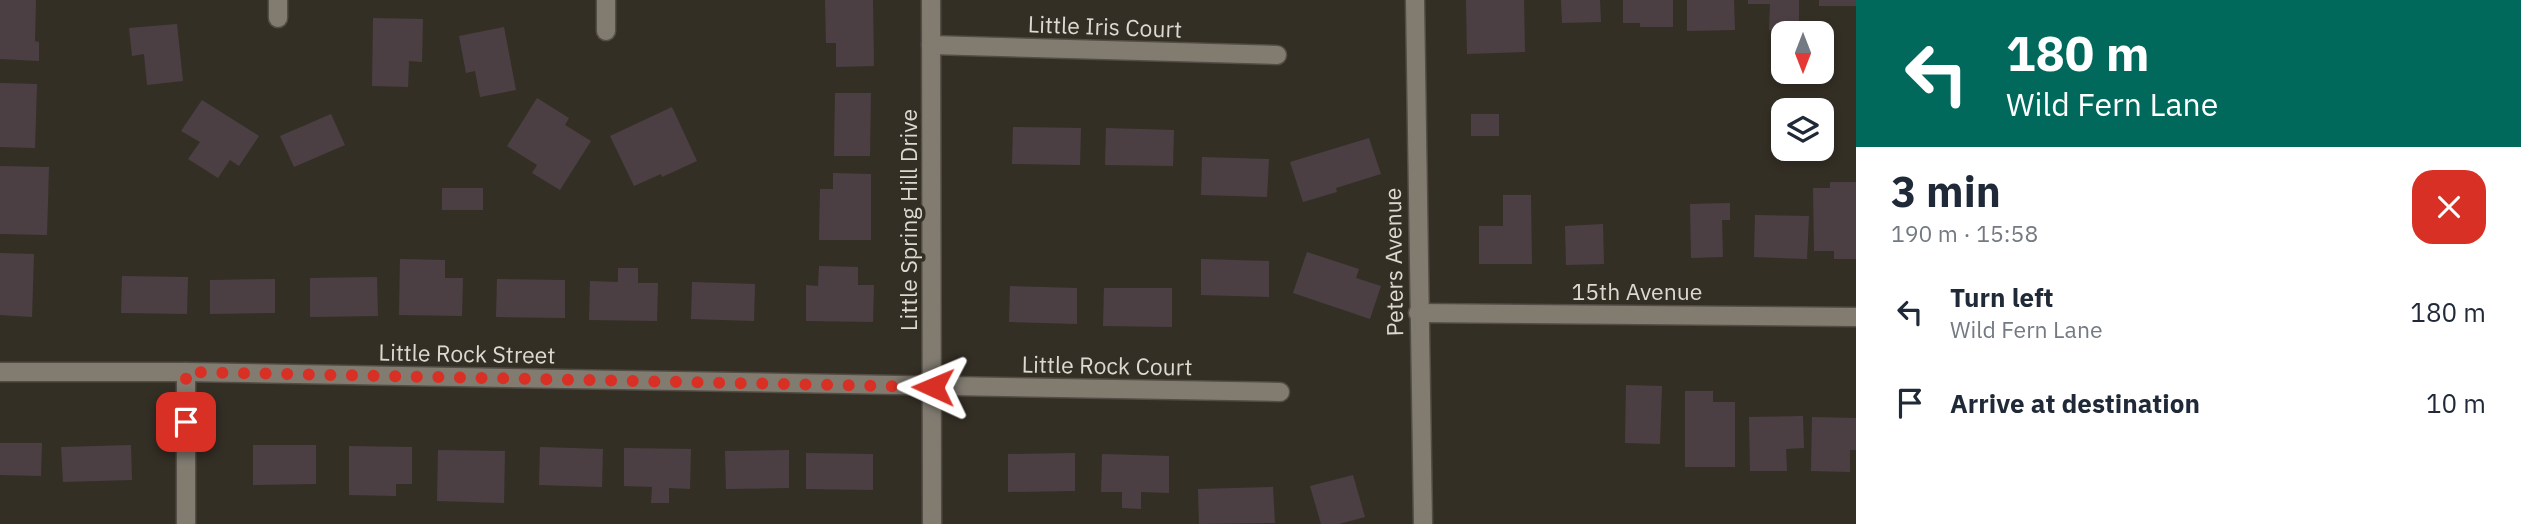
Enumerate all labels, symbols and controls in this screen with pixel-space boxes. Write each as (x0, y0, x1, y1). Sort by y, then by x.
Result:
street label: Little Iris Court (1027, 8, 1183, 44)
north arrow (1771, 21, 1834, 84)
map controls (1771, 21, 1834, 161)
text: 180 m (2006, 21, 2150, 84)
icon: left (1891, 28, 1982, 119)
text: Wild Fern Lane (2006, 83, 2218, 125)
button: layers (1771, 98, 1834, 161)
street label: Little Spring Hill Drive (893, 109, 923, 331)
text: 3 min (1891, 164, 2001, 219)
button: close (2412, 170, 2486, 244)
street label: Peters Avenue (1377, 187, 1409, 337)
text: 190 m · 15:58 (1891, 218, 2038, 248)
street label: 15th Avenue (1572, 276, 1702, 306)
text: Turn left (1950, 280, 2053, 314)
icon: left (1891, 293, 1929, 331)
text: 180 m (2410, 295, 2486, 329)
text: Wild Fern Lane (1950, 314, 2103, 344)
street label: Little Rock Street (378, 336, 556, 370)
street label: Little Rock Court (1021, 349, 1193, 381)
position arrow (896, 350, 970, 424)
icon: arrive (1891, 384, 1929, 422)
text: Arrive at destination (1950, 386, 2200, 420)
text: 10 m (2426, 386, 2486, 420)
pin (156, 392, 216, 452)
icon: arrive (167, 403, 205, 441)

